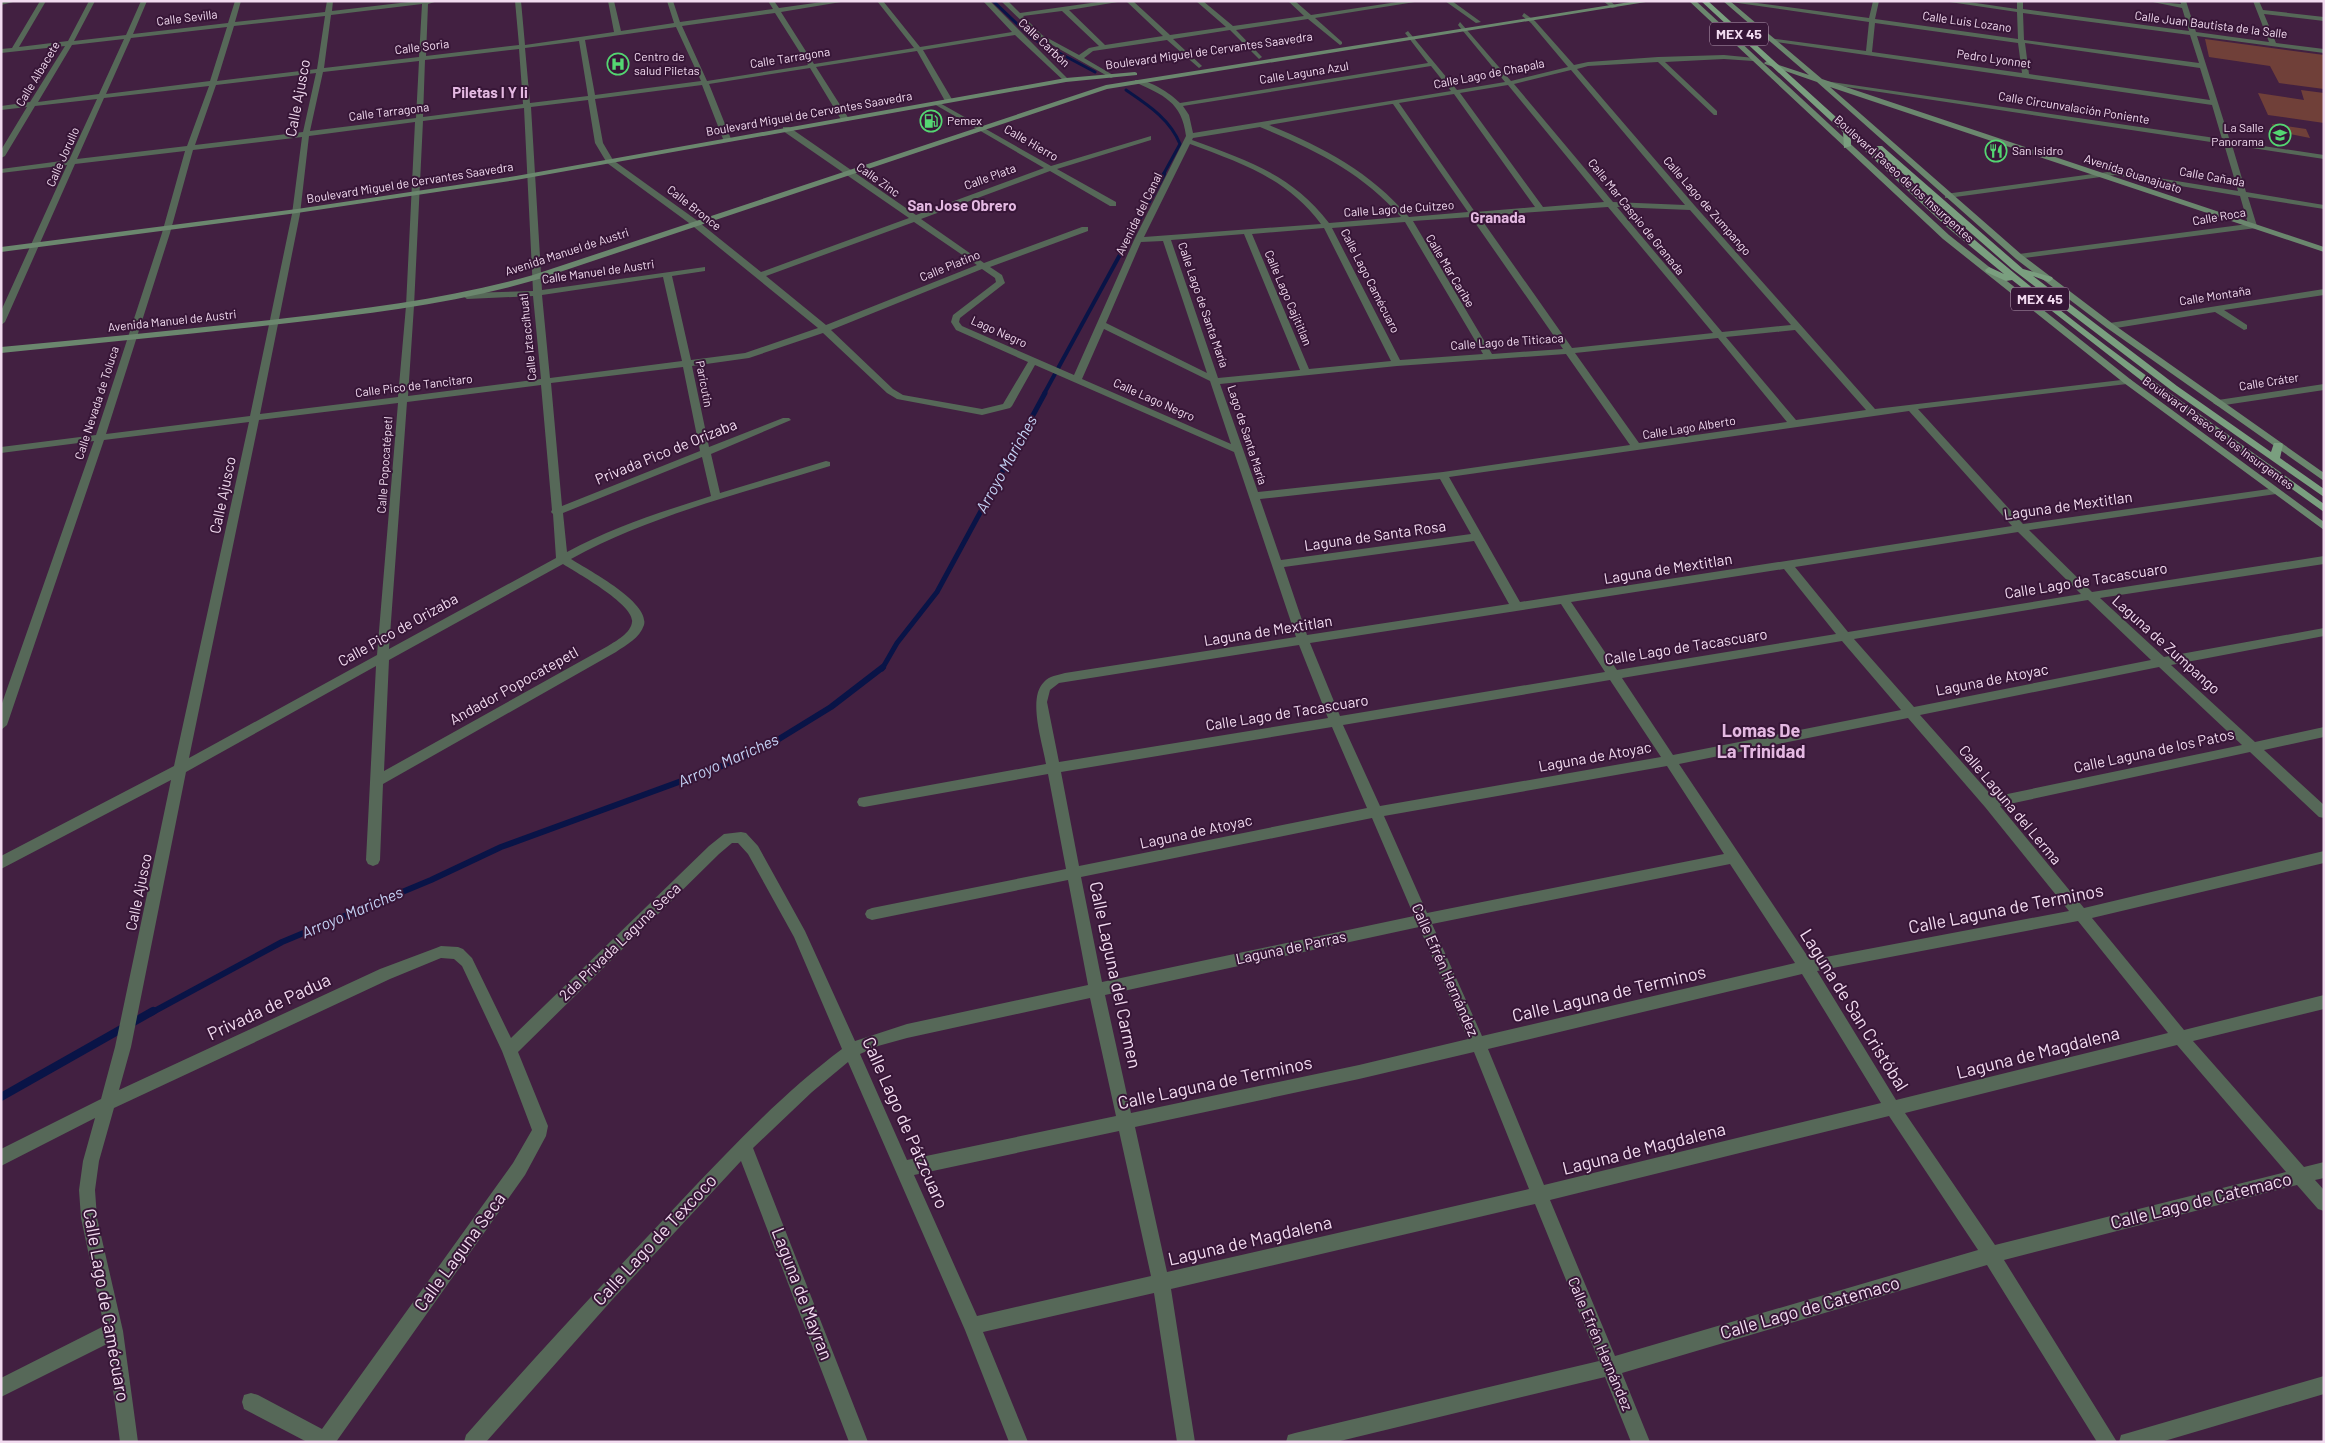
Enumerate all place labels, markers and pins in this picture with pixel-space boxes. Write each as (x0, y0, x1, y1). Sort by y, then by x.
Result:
place label: Centro de salud Piletas (634, 49, 700, 77)
hospital icon: Centro de salud Piletas (606, 52, 630, 76)
fuel station icon: Pemex (919, 109, 943, 133)
place label: Pemex (947, 113, 982, 127)
place label: La Salle Panorama (2211, 120, 2264, 148)
school or university icon: La Salle Panorama (2268, 123, 2292, 147)
restaurant icon: San Isidro (1984, 139, 2008, 163)
place label: San Isidro (2012, 143, 2063, 157)

